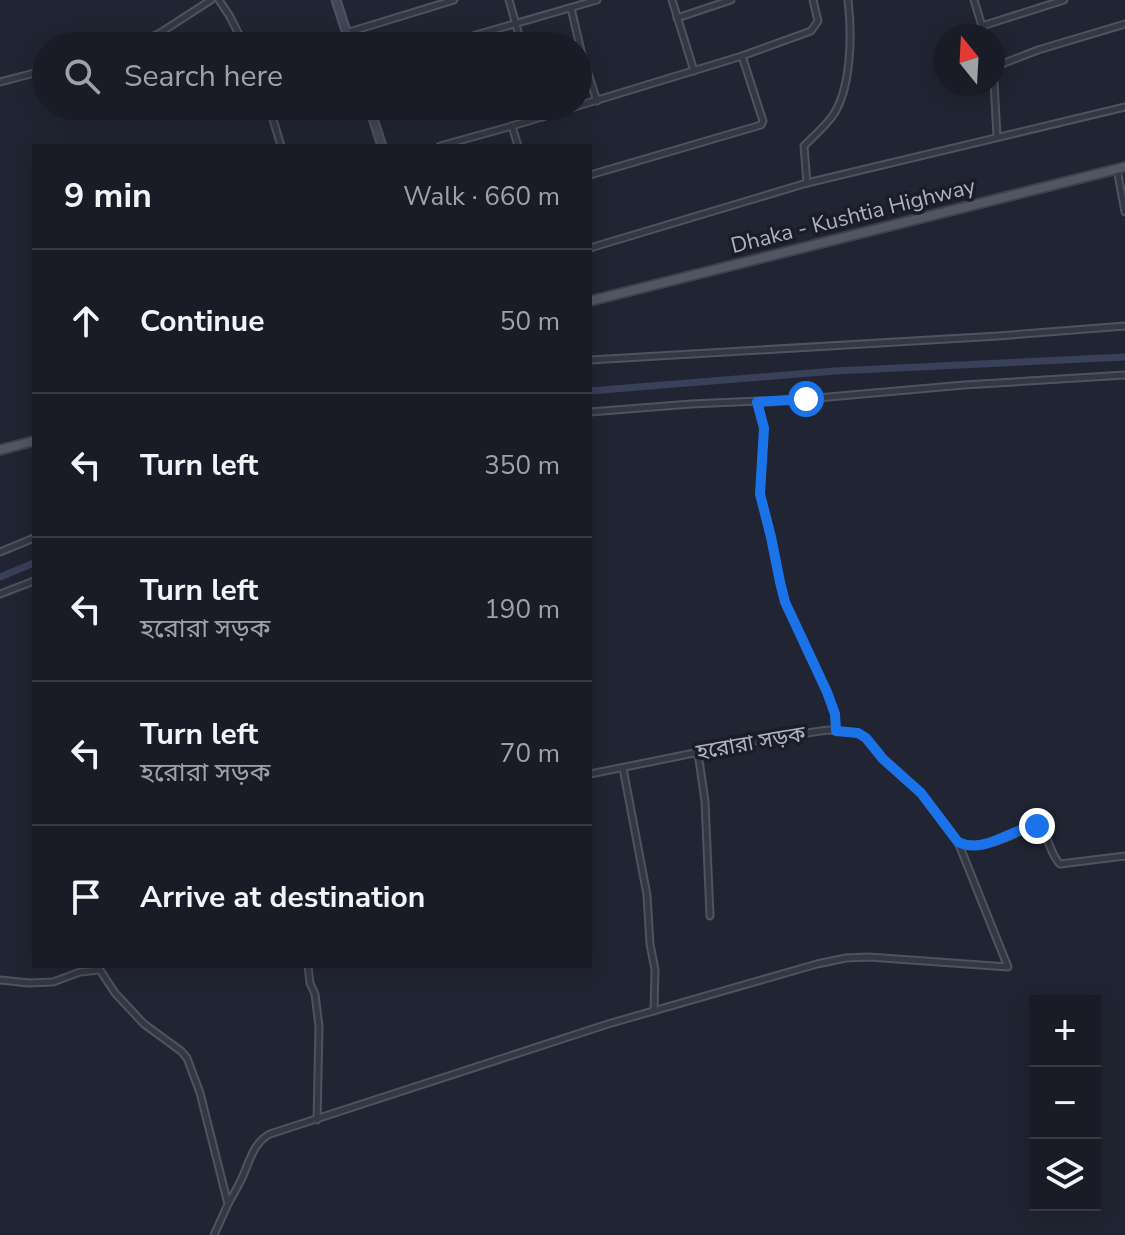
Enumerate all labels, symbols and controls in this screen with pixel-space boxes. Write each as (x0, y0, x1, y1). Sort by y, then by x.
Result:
north arrow (933, 24, 1005, 96)
search box (32, 32, 592, 120)
icon: search (60, 54, 104, 98)
text: Search here (124, 56, 283, 97)
street label: Dhaka - Kushtia Highway (728, 171, 979, 261)
text: 9 min (64, 173, 152, 219)
text: Walk · 660 m (403, 179, 560, 214)
icon: ahead (64, 299, 108, 343)
text: Continue (140, 301, 265, 342)
text: 50 m (500, 304, 560, 339)
route start (788, 381, 824, 417)
icon: left (64, 443, 108, 487)
text: Turn left (140, 445, 258, 486)
text: 350 m (484, 448, 560, 483)
text: Turn left (140, 570, 258, 611)
icon: left (64, 587, 108, 631)
text: 190 m (484, 592, 560, 627)
text: হরোরা সড়ক (140, 611, 270, 646)
text: Turn left (140, 714, 258, 755)
street label: হরোরা সড়ক (693, 719, 808, 768)
icon: left (64, 731, 108, 775)
text: 70 m (500, 736, 560, 771)
text: হরোরা সড়ক (140, 755, 270, 790)
route end (1019, 808, 1055, 844)
icon: arrive (64, 875, 108, 919)
text: Arrive at destination (140, 877, 425, 918)
map controls (1029, 995, 1101, 1211)
button: + (1029, 995, 1101, 1067)
button: − (1029, 1067, 1101, 1139)
button: layers (1029, 1139, 1101, 1211)

